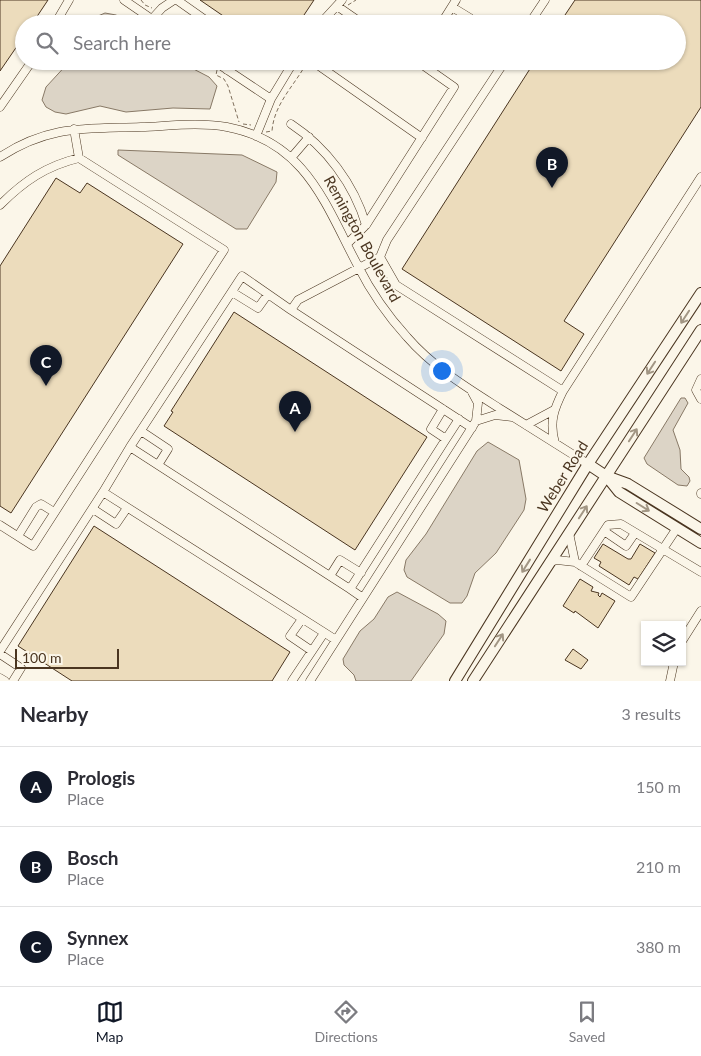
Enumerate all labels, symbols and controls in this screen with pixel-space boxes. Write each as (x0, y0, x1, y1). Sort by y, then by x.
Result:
search box (15, 15, 686, 70)
icon: search (33, 29, 61, 57)
text: Search here (73, 31, 171, 54)
pin: B (536, 147, 568, 188)
street label: Remington Boulevard (321, 172, 405, 305)
one-way arrow (680, 309, 690, 323)
pin: C (30, 345, 62, 386)
your location (429, 358, 455, 384)
one-way arrow (646, 361, 656, 375)
pin: A (279, 391, 311, 432)
one-way arrow (627, 428, 638, 442)
street label: Weber Road (533, 437, 591, 516)
one-way arrow (635, 502, 649, 512)
one-way arrow (578, 505, 588, 519)
one-way arrow (521, 558, 531, 572)
map controls (641, 621, 686, 666)
button: layers (641, 621, 686, 666)
one-way arrow (495, 634, 505, 648)
scale bar (15, 646, 119, 669)
text: 100 m (22, 649, 61, 666)
text: Nearby (20, 701, 88, 726)
text: 3 results (621, 704, 681, 723)
text: Prologis (67, 766, 135, 789)
text: A (30, 777, 42, 796)
text: 150 m (636, 777, 681, 796)
text: Place (67, 789, 104, 808)
text: Bosch (67, 846, 119, 869)
text: B (31, 857, 41, 876)
text: 210 m (636, 857, 681, 876)
text: Place (67, 869, 104, 888)
text: Synnex (67, 926, 128, 949)
text: C (31, 937, 41, 956)
text: 380 m (636, 937, 681, 956)
text: Place (67, 949, 104, 968)
tab: Map (96, 998, 124, 1045)
tab: Directions (315, 998, 378, 1045)
tab: Saved (569, 998, 605, 1045)

